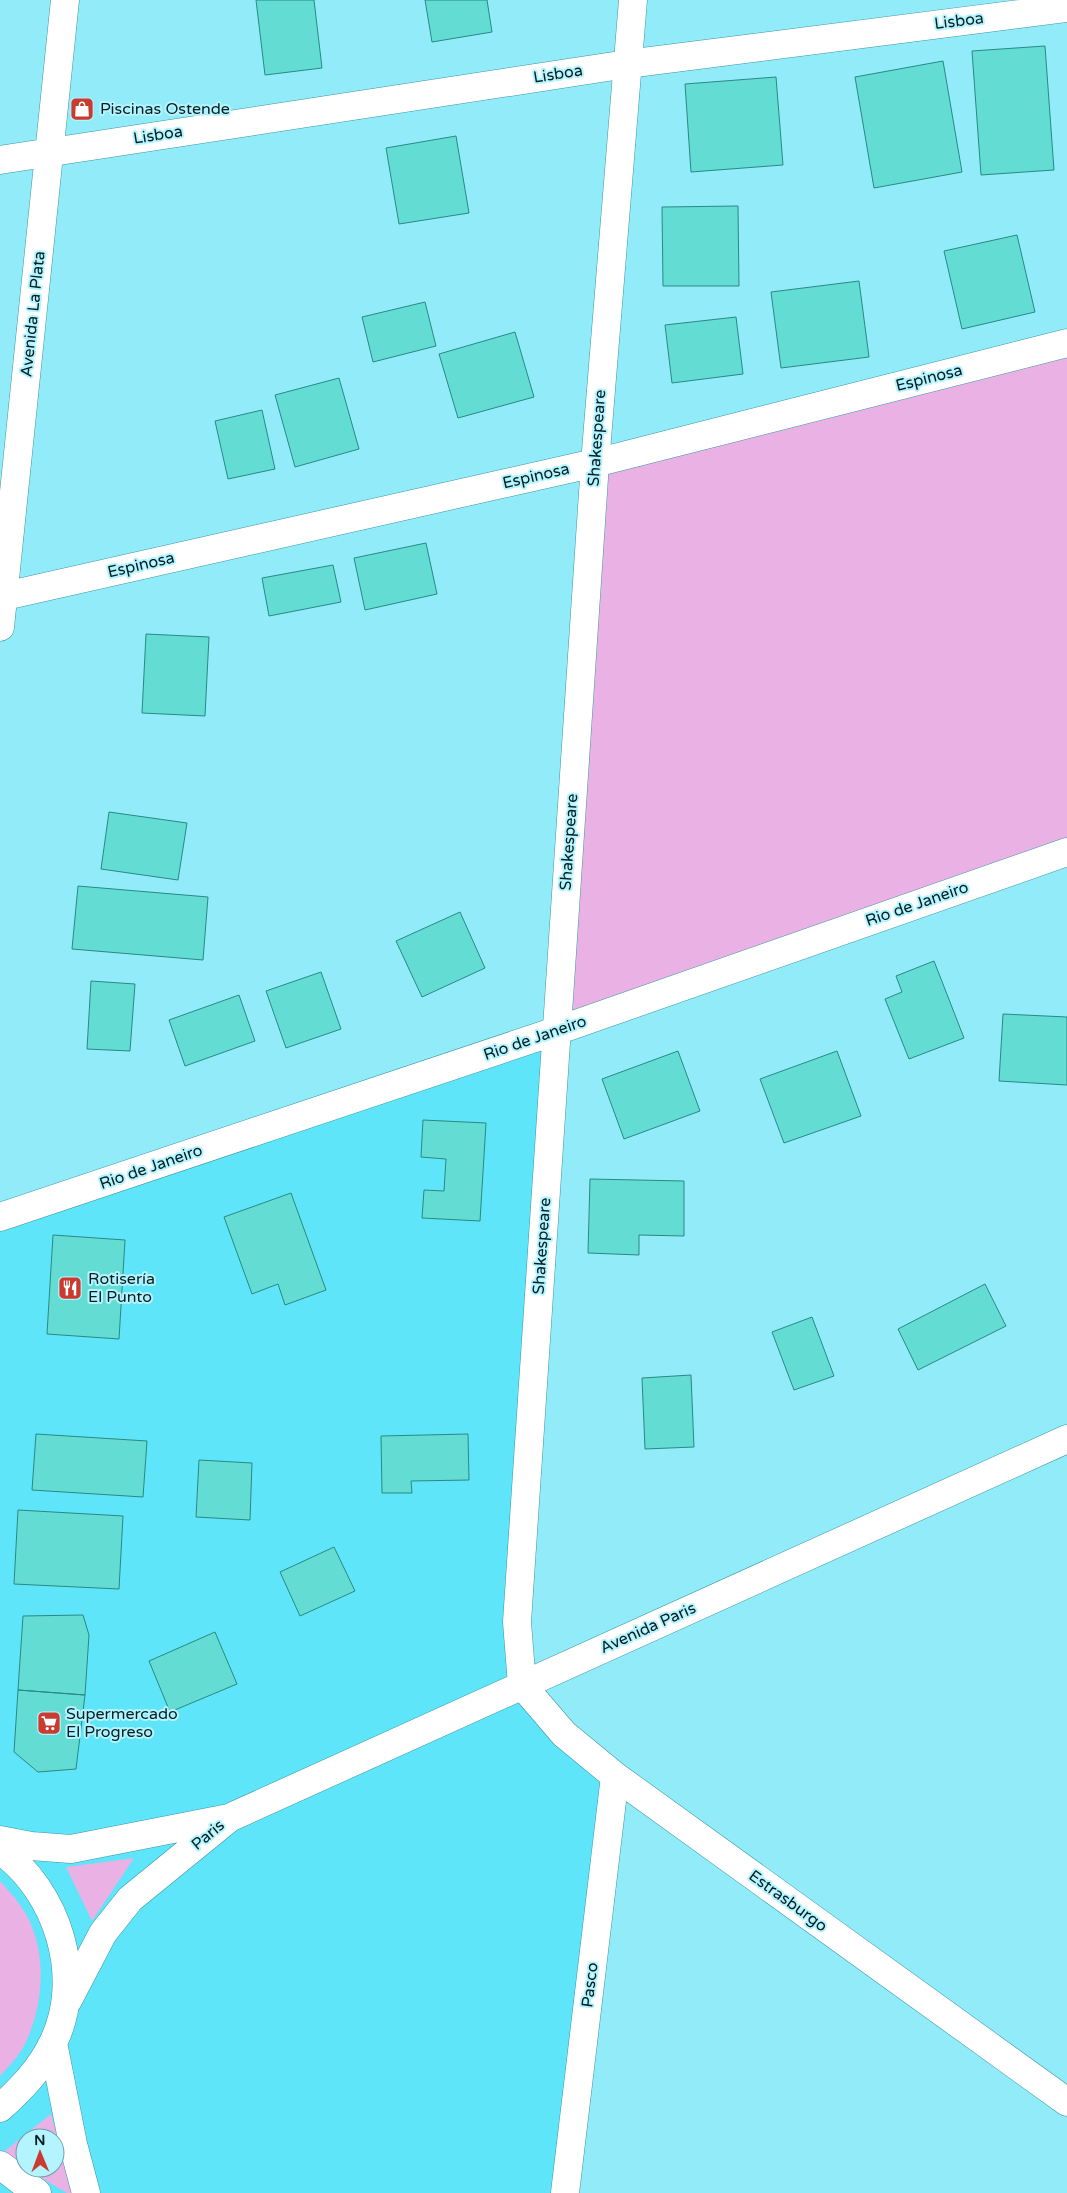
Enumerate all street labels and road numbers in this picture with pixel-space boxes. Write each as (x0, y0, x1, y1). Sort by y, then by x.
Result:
street label: Lisboa (933, 8, 985, 34)
street label: Lisboa (532, 60, 584, 88)
street label: Lisboa (132, 121, 184, 149)
street label: Avenida La Plata (16, 250, 50, 378)
street label: Espinosa (894, 360, 964, 396)
street label: Shakespeare (584, 389, 610, 487)
street label: Espinosa (501, 459, 571, 493)
street label: Espinosa (106, 548, 176, 582)
street label: Shakespeare (556, 793, 582, 891)
street label: Rio de Janeiro (863, 877, 971, 931)
street label: Rio de Janeiro (481, 1011, 589, 1065)
street label: Rio de Janeiro (97, 1140, 205, 1194)
street label: Shakespeare (529, 1197, 555, 1295)
street label: Avenida Paris (597, 1598, 699, 1658)
street label: Paris (187, 1815, 229, 1855)
street label: Estrasburgo (745, 1866, 831, 1936)
street label: Pasco (577, 1961, 603, 2009)

